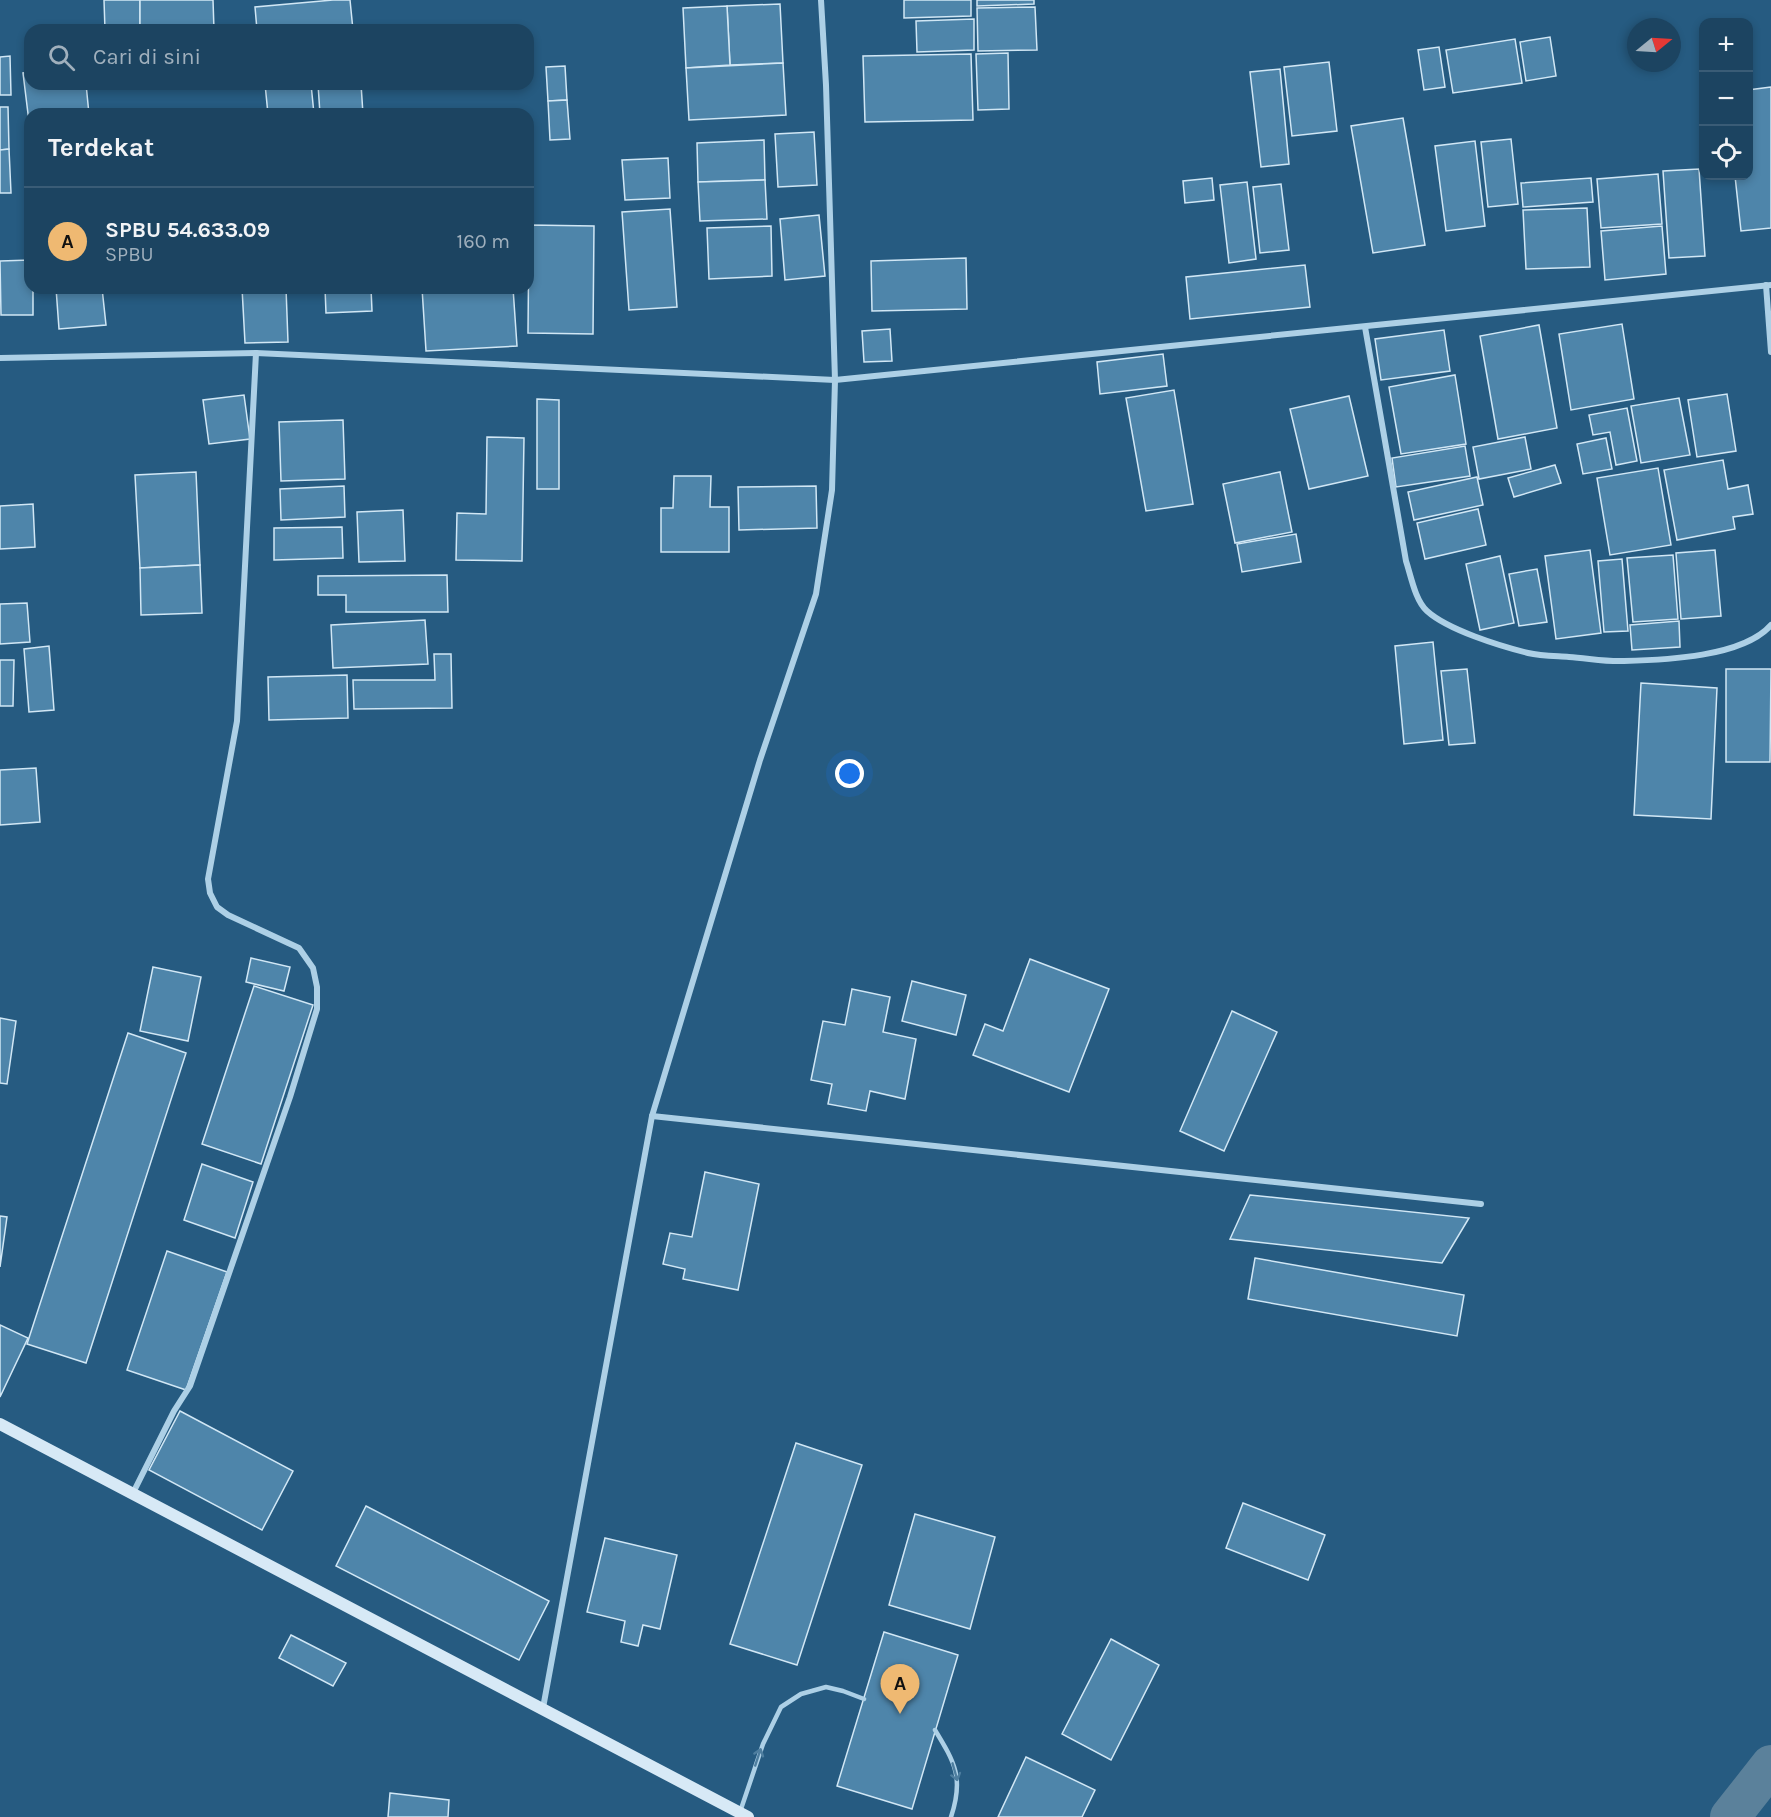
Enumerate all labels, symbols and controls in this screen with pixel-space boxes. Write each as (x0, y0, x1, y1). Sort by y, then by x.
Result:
north arrow (1627, 18, 1681, 72)
map controls (1699, 18, 1753, 180)
button: + (1699, 18, 1753, 72)
search box (24, 24, 534, 90)
icon: search (45, 41, 78, 74)
text: Cari di sini (93, 44, 201, 70)
button: − (1699, 72, 1753, 126)
button: locate (1699, 126, 1753, 180)
text: Terdekat (48, 132, 154, 163)
text: SPBU 54.633.09 (105, 217, 270, 243)
text: A (61, 230, 74, 253)
text: 160 m (457, 230, 510, 253)
text: SPBU (105, 243, 154, 266)
your location (835, 759, 864, 788)
pin: A (880, 1664, 920, 1714)
one-way arrow (753, 1748, 764, 1767)
one-way arrow (950, 1762, 961, 1781)

